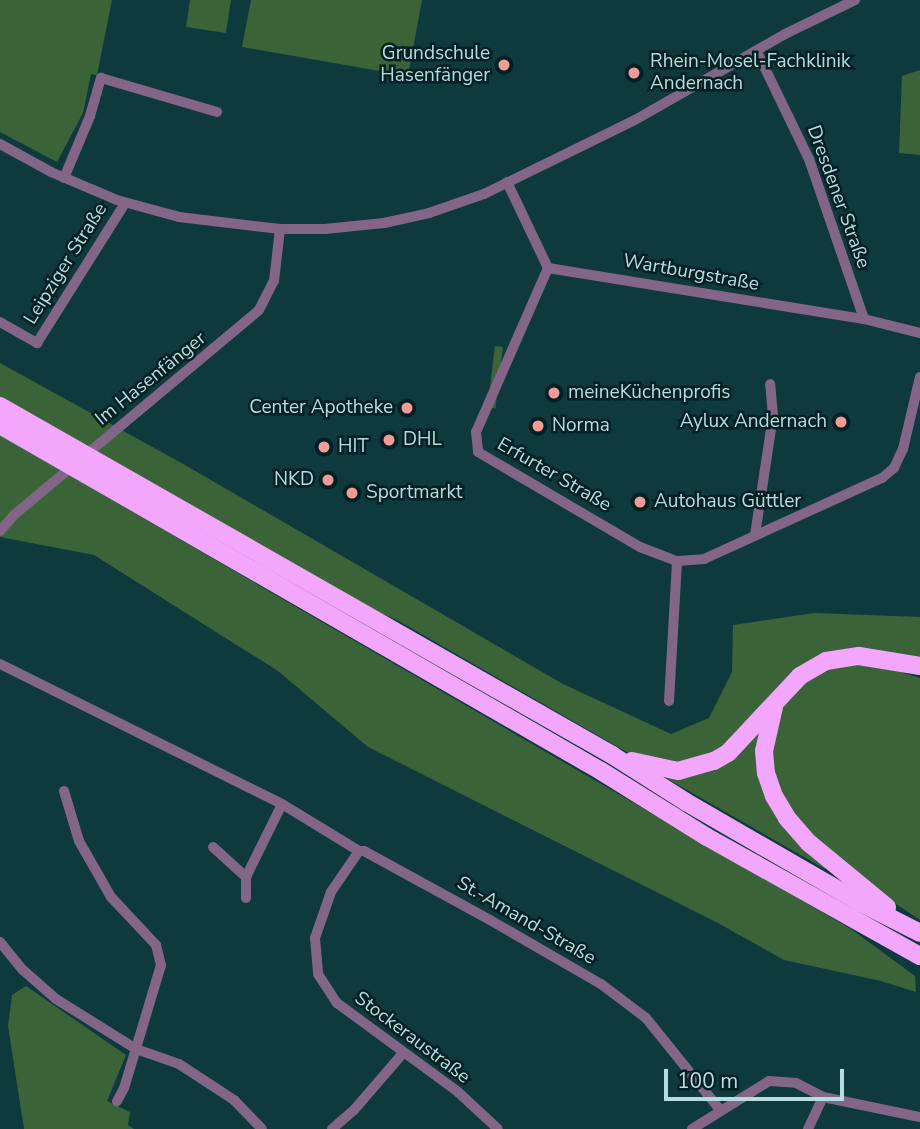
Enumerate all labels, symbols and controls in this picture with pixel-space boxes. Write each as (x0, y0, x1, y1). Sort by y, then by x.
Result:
place label: Grundschule Hasenfänger (380, 43, 490, 87)
place label: Rhein-Mosel-Fachklinik Andernach (650, 51, 850, 95)
marker: Grundschule Hasenfänger (496, 57, 512, 73)
marker: Rhein-Mosel-Fachklinik Andernach (624, 63, 644, 83)
street label: Dresdener Straße (802, 122, 874, 272)
street label: Leipziger Straße (20, 199, 112, 329)
street label: Wartburgstraße (621, 250, 761, 296)
street label: Im Hasenfänger (91, 327, 211, 431)
place label: meineKüchenprofis (568, 382, 730, 404)
marker: meineKüchenprofis (546, 385, 562, 401)
place label: Center Apotheke (249, 397, 393, 419)
marker: Center Apotheke (399, 400, 415, 416)
place label: Aylux Andernach (680, 411, 827, 433)
marker: Aylux Andernach (833, 414, 849, 430)
place label: Norma (552, 415, 610, 437)
marker: Norma (530, 418, 546, 434)
place label: DHL (403, 429, 442, 451)
marker: DHL (381, 432, 397, 448)
street label: Erfurter Straße (493, 433, 615, 517)
place label: HIT (338, 436, 369, 458)
marker: HIT (316, 439, 332, 455)
place label: NKD (274, 469, 314, 491)
marker: NKD (320, 472, 336, 488)
place label: Sportmarkt (366, 482, 462, 504)
marker: Sportmarkt (344, 485, 360, 501)
place label: Autohaus Güttler (654, 491, 801, 513)
marker: Autohaus Güttler (632, 494, 648, 510)
street label: St.-Amand-Straße (453, 872, 599, 970)
street label: Stockeraustraße (350, 987, 474, 1089)
scale bar (668, 1056, 848, 1100)
text: 100 m (677, 1067, 738, 1095)

